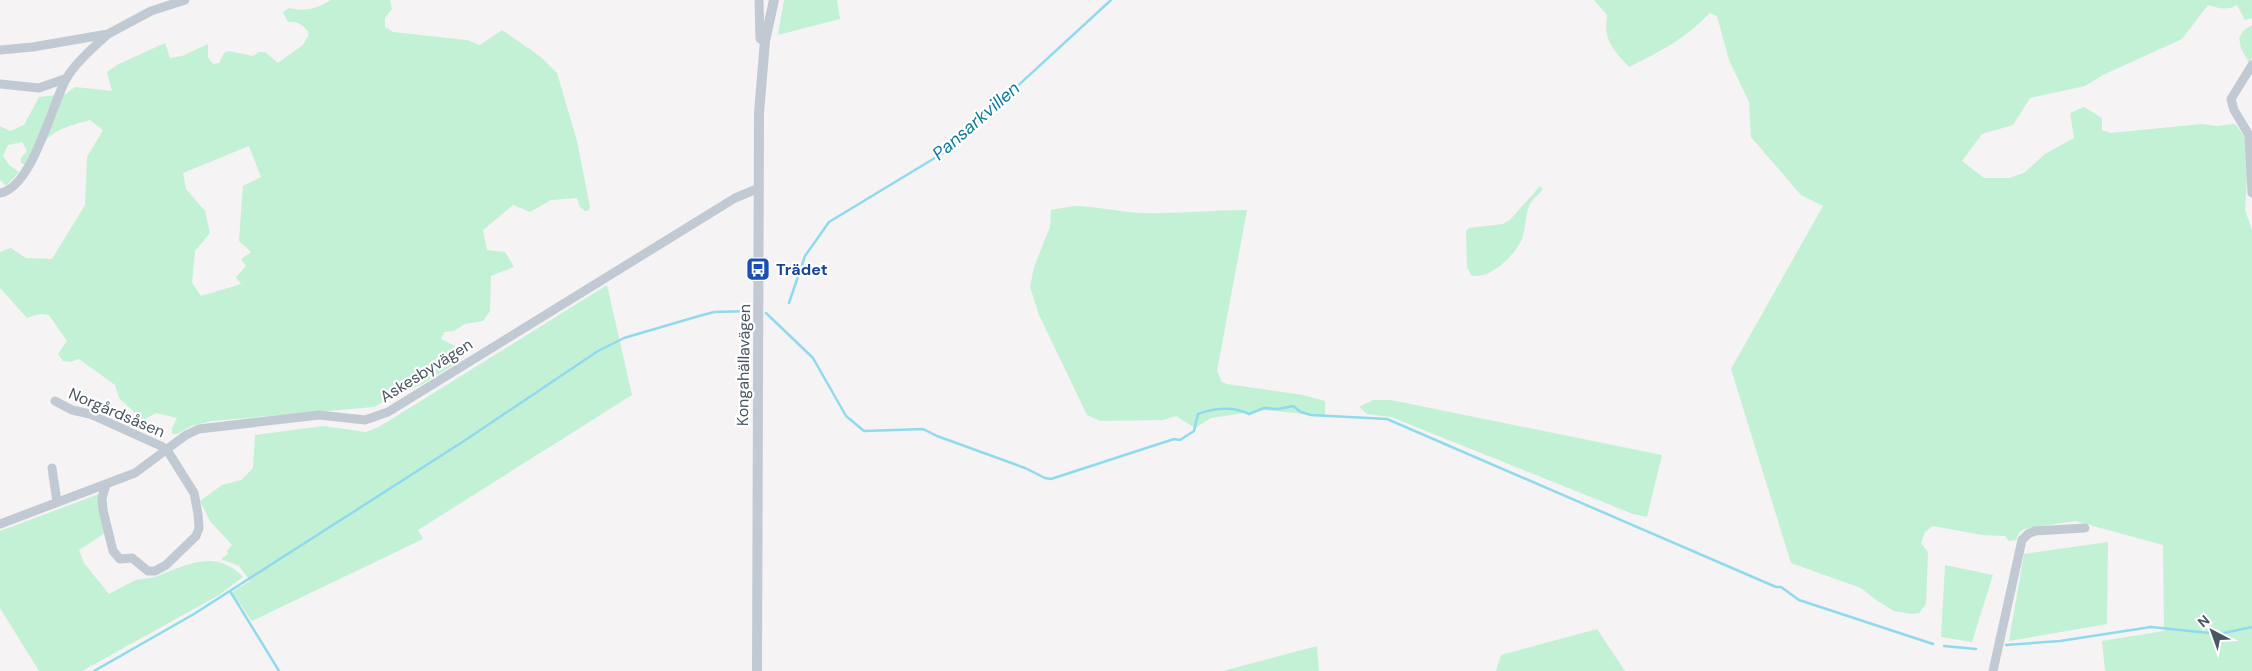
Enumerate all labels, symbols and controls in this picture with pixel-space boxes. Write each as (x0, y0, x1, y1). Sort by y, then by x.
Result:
water label: Pansarkvillen (927, 76, 1025, 166)
bus stop icon: Trädet (745, 256, 771, 282)
place label: Trädet (776, 259, 828, 280)
street label: Kongahällavägen (732, 304, 755, 426)
street label: Askesbyvägen (376, 334, 476, 407)
street label: Norgårdsåsen (65, 383, 168, 442)
north arrow (2187, 606, 2237, 656)
text: N (2194, 611, 2213, 631)

